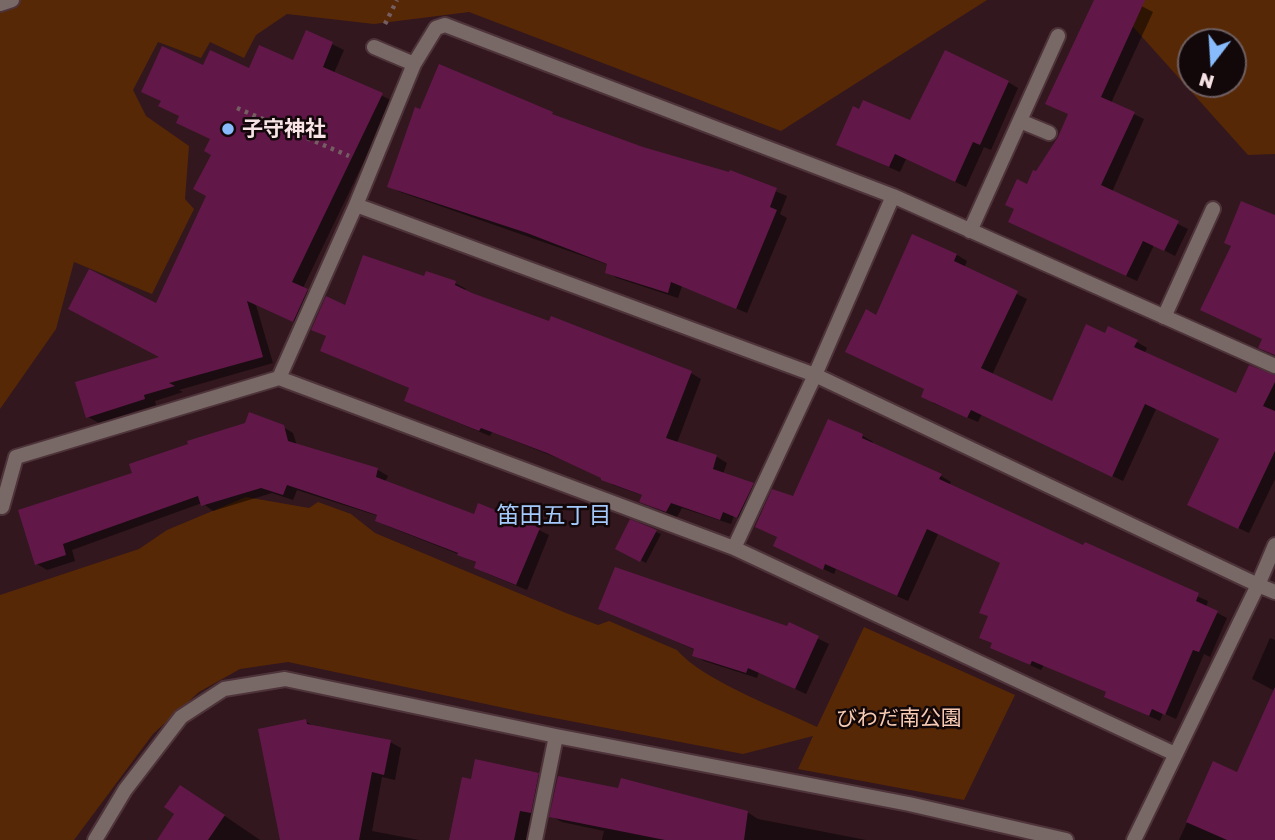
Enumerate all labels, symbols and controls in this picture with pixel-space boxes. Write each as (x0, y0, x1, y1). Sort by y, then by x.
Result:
north arrow (1177, 28, 1247, 98)
text: N (1196, 69, 1217, 95)
place label: 子守神社 (242, 116, 326, 142)
marker: 子守神社 (220, 121, 236, 137)
district label: 笛田五丁目 (497, 502, 611, 530)
park label: びわだ南公園 (836, 705, 962, 731)

